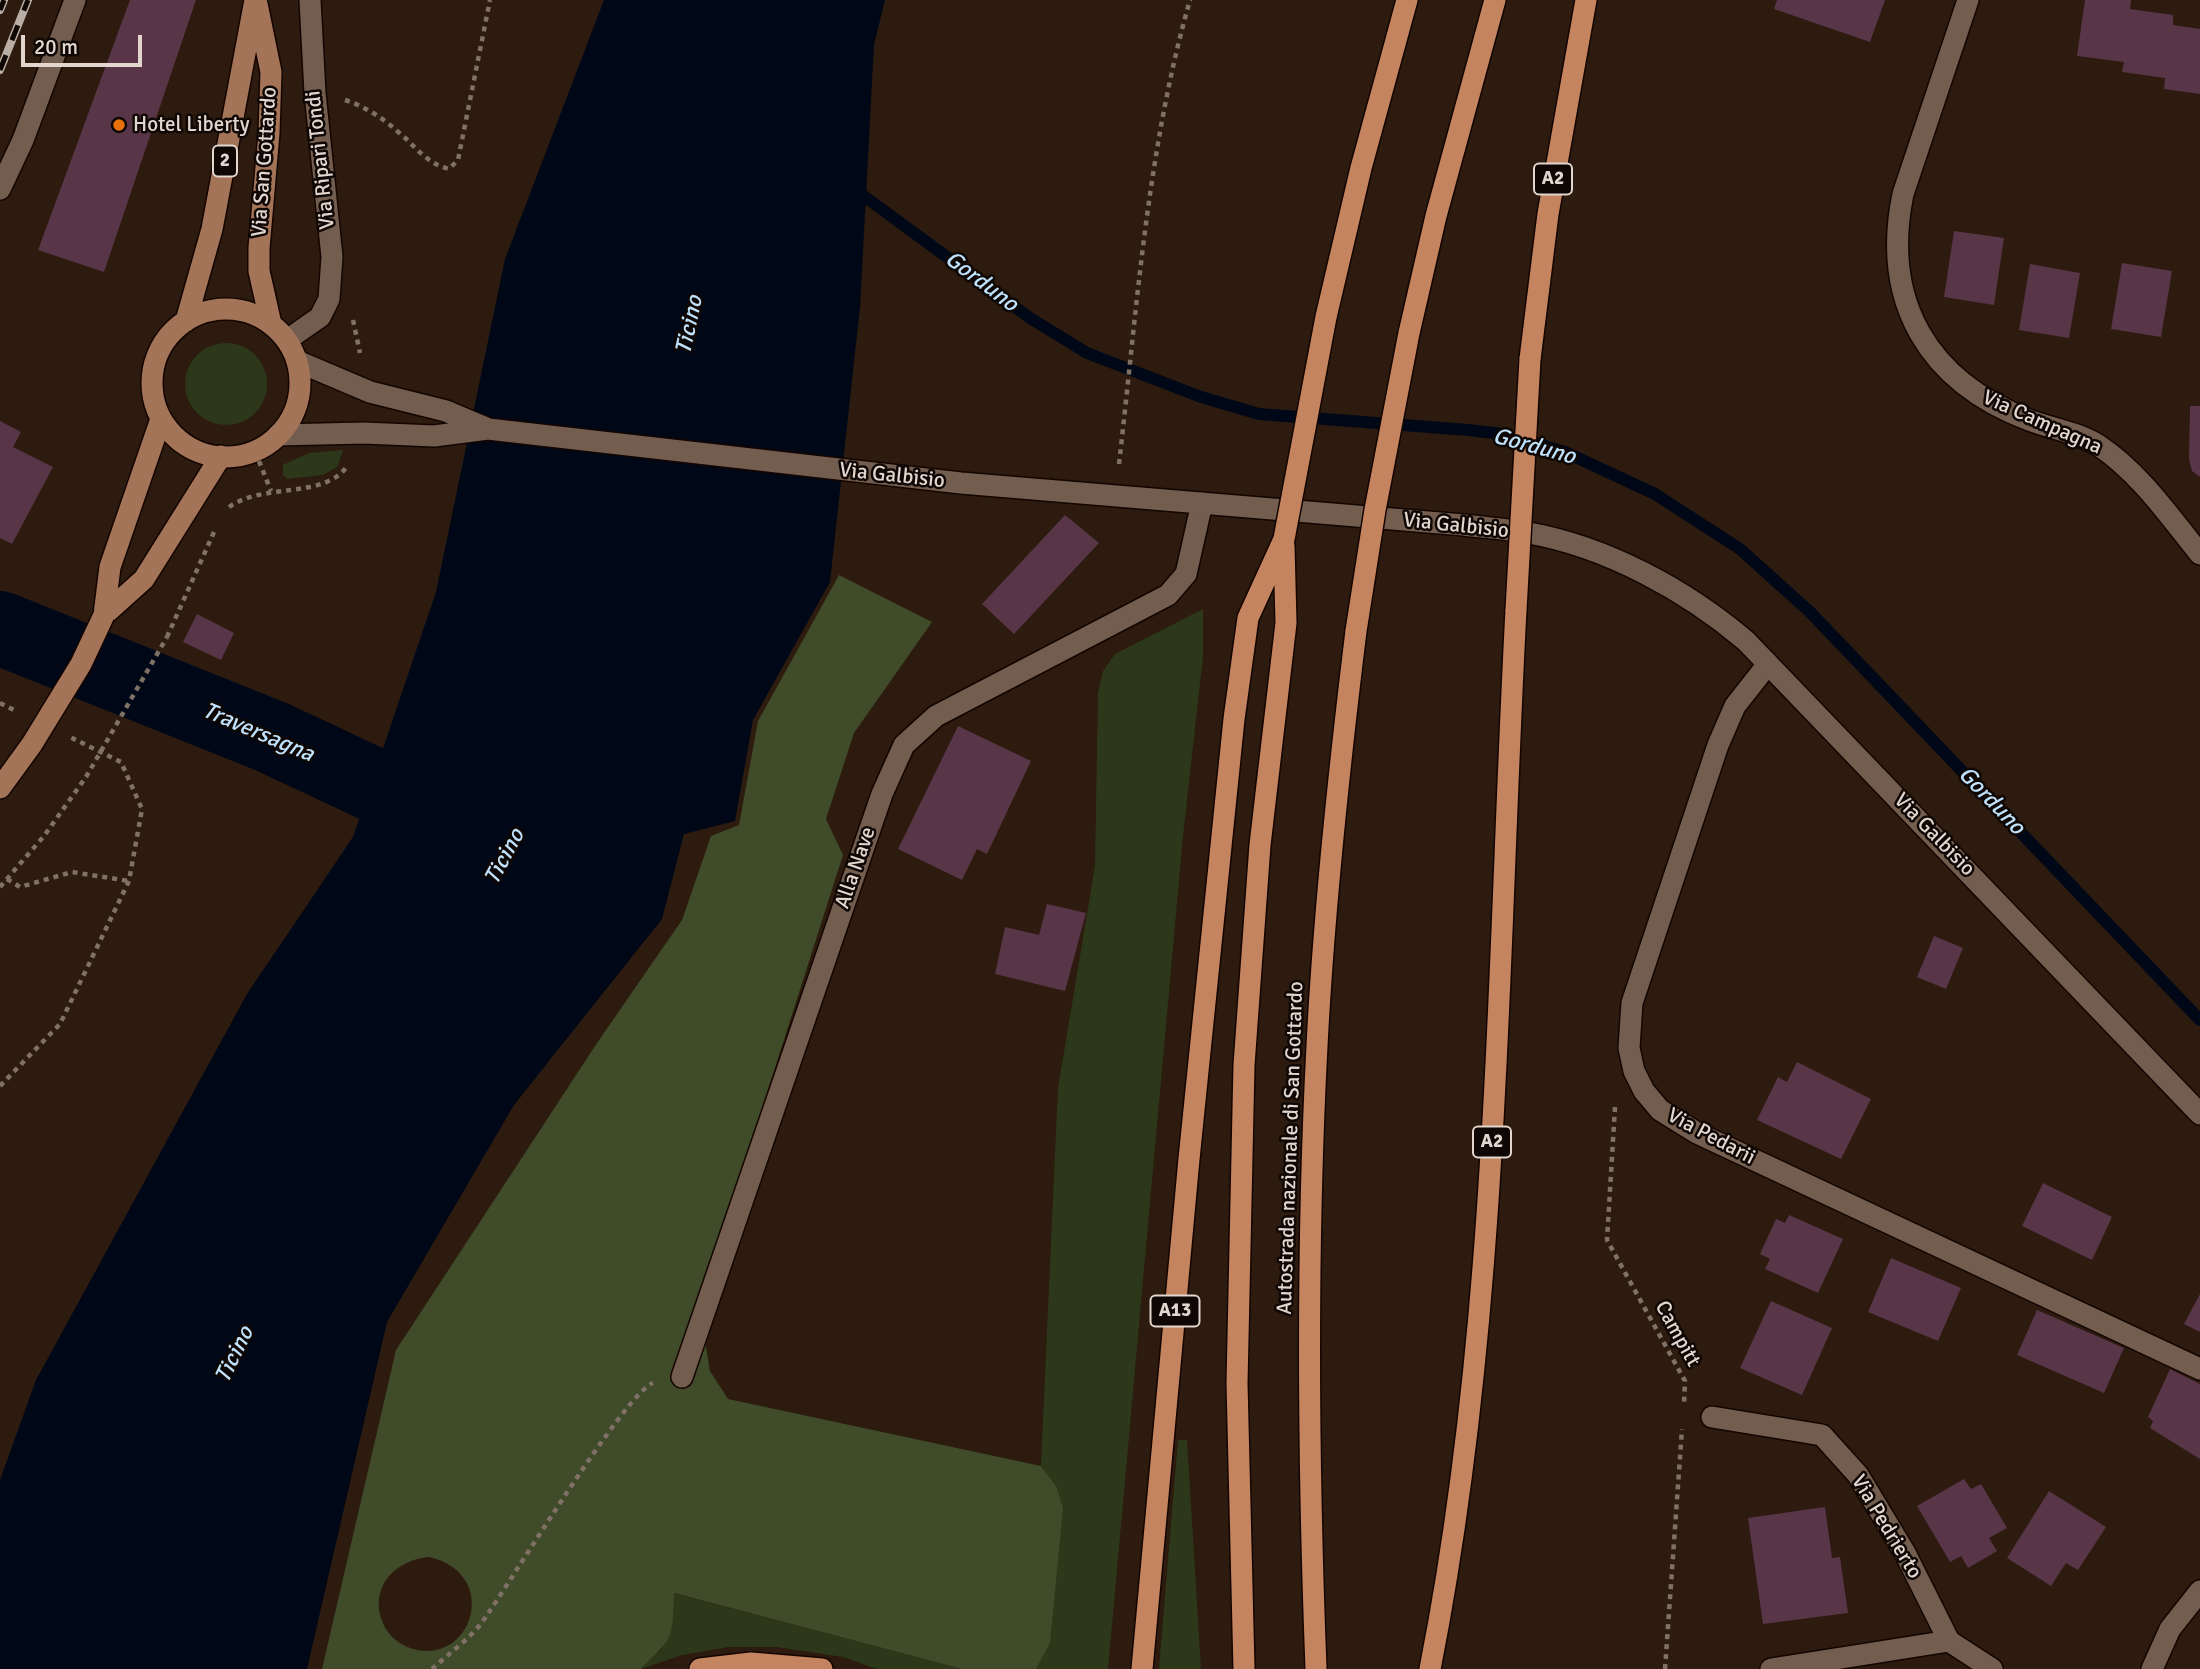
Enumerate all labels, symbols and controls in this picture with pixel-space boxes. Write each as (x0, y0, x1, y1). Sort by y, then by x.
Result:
scale bar (24, 21, 145, 65)
text: 20 m (34, 34, 78, 60)
street label: Via San Gottardo (247, 86, 283, 238)
street label: Via Ripari Tondi (301, 89, 341, 231)
place label: Hotel Liberty (133, 112, 250, 138)
marker: Hotel Liberty (111, 117, 127, 133)
road number: 2 (213, 146, 237, 176)
road number: A2 (1534, 164, 1572, 195)
water label: Gorduno (939, 246, 1023, 318)
water label: Ticino (670, 293, 710, 357)
street label: Via Campagna (1978, 385, 2106, 461)
water label: Gorduno (1490, 423, 1578, 471)
street label: Via Galbisio (838, 458, 946, 494)
street label: Via Galbisio (1402, 508, 1510, 544)
water label: Traversagna (198, 697, 318, 769)
water label: Gorduno (1952, 761, 2030, 841)
street label: Via Galbisio (1888, 788, 1980, 882)
water label: Ticino (479, 824, 531, 890)
street label: Alla Nave (830, 824, 882, 912)
street label: Autostrada nazionale di San Gottardo (1273, 981, 1309, 1315)
street label: Via Pedarii (1663, 1103, 1759, 1171)
road number: A2 (1473, 1126, 1511, 1158)
road number: A13 (1150, 1296, 1200, 1326)
street label: Campitt (1649, 1297, 1705, 1371)
water label: Ticino (210, 1322, 260, 1388)
street label: Via Pedrierto (1845, 1471, 1927, 1583)

